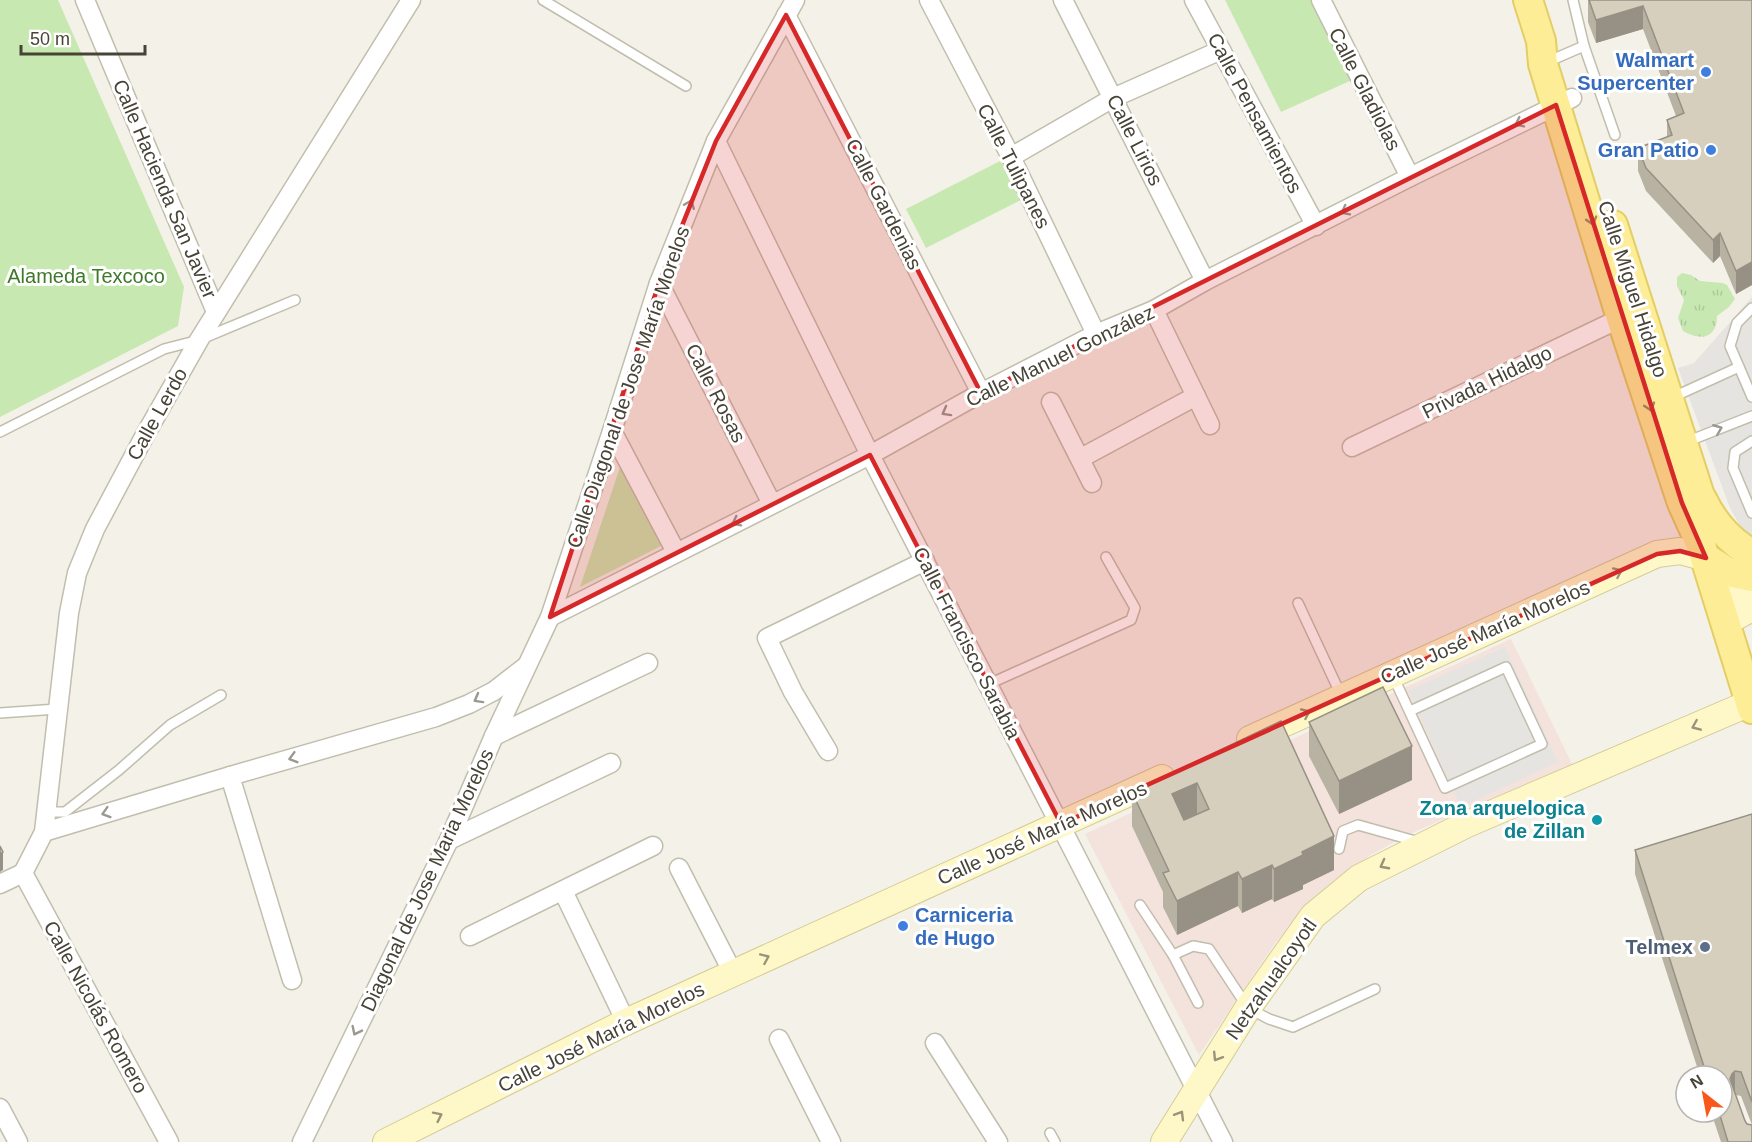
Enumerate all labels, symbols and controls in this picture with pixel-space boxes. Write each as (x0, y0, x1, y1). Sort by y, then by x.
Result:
scale bar (21, 18, 146, 56)
street label: Calle Gladiolas (1325, 24, 1405, 154)
text: 50 m (30, 29, 70, 49)
street label: Calle Pensamientos (1204, 29, 1306, 197)
place label: Walmart Supercenter (1577, 49, 1694, 94)
marker: Walmart Supercenter (1699, 65, 1713, 79)
street label: Calle Hacienda San Javier (109, 76, 221, 302)
street label: Calle Lirios (1103, 91, 1167, 189)
street label: Calle Tulipanes (973, 100, 1055, 232)
one-way arrow (1515, 116, 1526, 128)
street label: Calle Gardenias (842, 135, 926, 273)
place label: Gran Patio (1598, 139, 1699, 161)
marker: Gran Patio (1704, 143, 1718, 157)
street label: Calle Míguel Hidalgo (1594, 198, 1672, 380)
one-way arrow (683, 199, 696, 209)
one-way arrow (1341, 204, 1351, 215)
one-way arrow (1585, 215, 1597, 226)
street label: Calle Diagonal de Jose María Morelos (562, 223, 694, 551)
park label: Alameda Texcoco (7, 265, 165, 287)
street label: Calle Manuel González (962, 301, 1158, 411)
street label: Calle Rosas (682, 340, 750, 446)
street label: Privada Hidalgo (1419, 341, 1555, 423)
street label: Calle Lerdo (123, 364, 191, 464)
one-way arrow (1643, 401, 1656, 412)
one-way arrow (942, 405, 953, 416)
one-way arrow (1712, 424, 1723, 436)
one-way arrow (732, 515, 743, 526)
street label: Calle Francisco Sarabia (909, 543, 1025, 743)
one-way arrow (1611, 567, 1622, 579)
street label: Calle José María Morelos (1377, 576, 1593, 688)
one-way arrow (474, 692, 484, 703)
one-way arrow (1300, 709, 1311, 721)
one-way arrow (1692, 719, 1703, 731)
street label: Diagonal de Jose Maria Morelos (356, 745, 498, 1015)
one-way arrow (288, 751, 298, 763)
street label: Calle José María Morelos (934, 777, 1150, 889)
place label: Zona arquelogica de Zillan (1419, 797, 1586, 842)
one-way arrow (101, 806, 112, 818)
marker: Zona arquelogica de Zillan (1590, 813, 1604, 827)
one-way arrow (1379, 858, 1390, 870)
place label: Carniceria de Hugo (915, 904, 1014, 949)
street label: Netzahualcoyotl (1221, 914, 1321, 1044)
street label: Calle Nicolás Romero (39, 917, 153, 1097)
marker: Carniceria de Hugo (896, 919, 910, 933)
place label: Telmex (1626, 936, 1693, 958)
marker: Telmex (1698, 940, 1712, 954)
one-way arrow (759, 954, 770, 966)
street label: Calle José María Morelos (494, 977, 708, 1097)
one-way arrow (352, 1025, 364, 1036)
one-way arrow (1213, 1050, 1224, 1061)
north arrow (1674, 1064, 1734, 1124)
text: N (1687, 1071, 1706, 1092)
one-way arrow (1173, 1111, 1185, 1121)
one-way arrow (432, 1112, 442, 1123)

